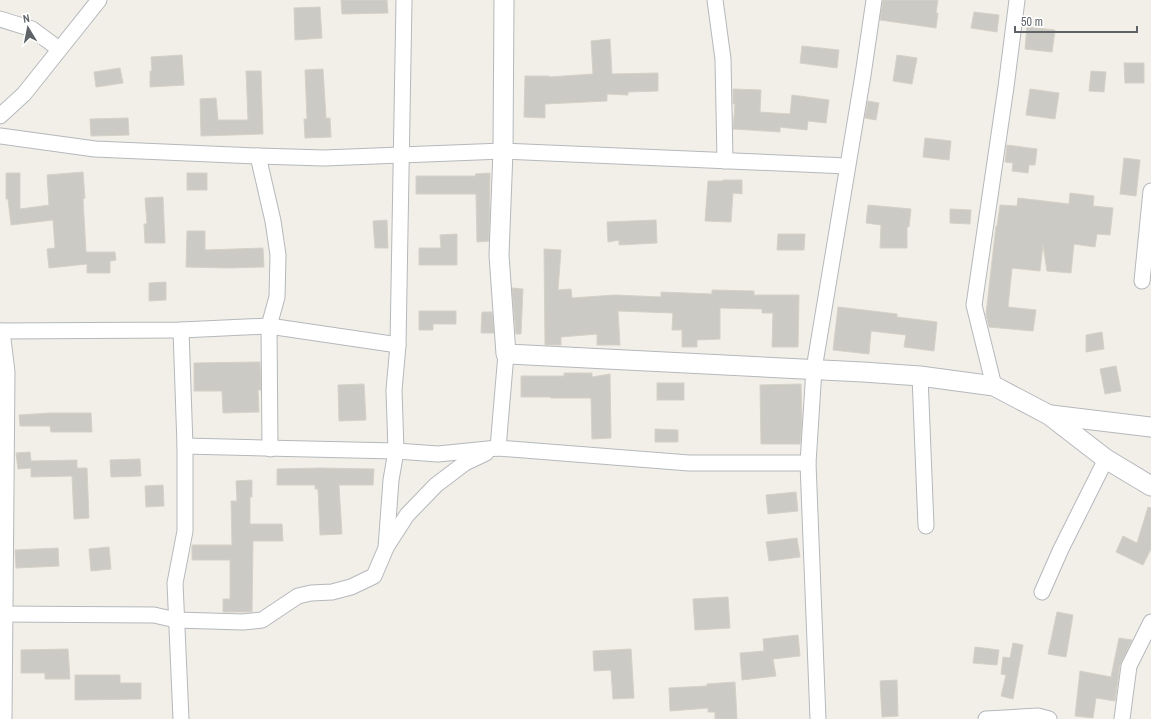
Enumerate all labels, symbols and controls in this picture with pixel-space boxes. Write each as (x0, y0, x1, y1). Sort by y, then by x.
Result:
north arrow (8, 8, 48, 48)
scale bar (1015, 8, 1137, 34)
text: N (22, 11, 31, 26)
text: 50 m (1021, 14, 1043, 30)

